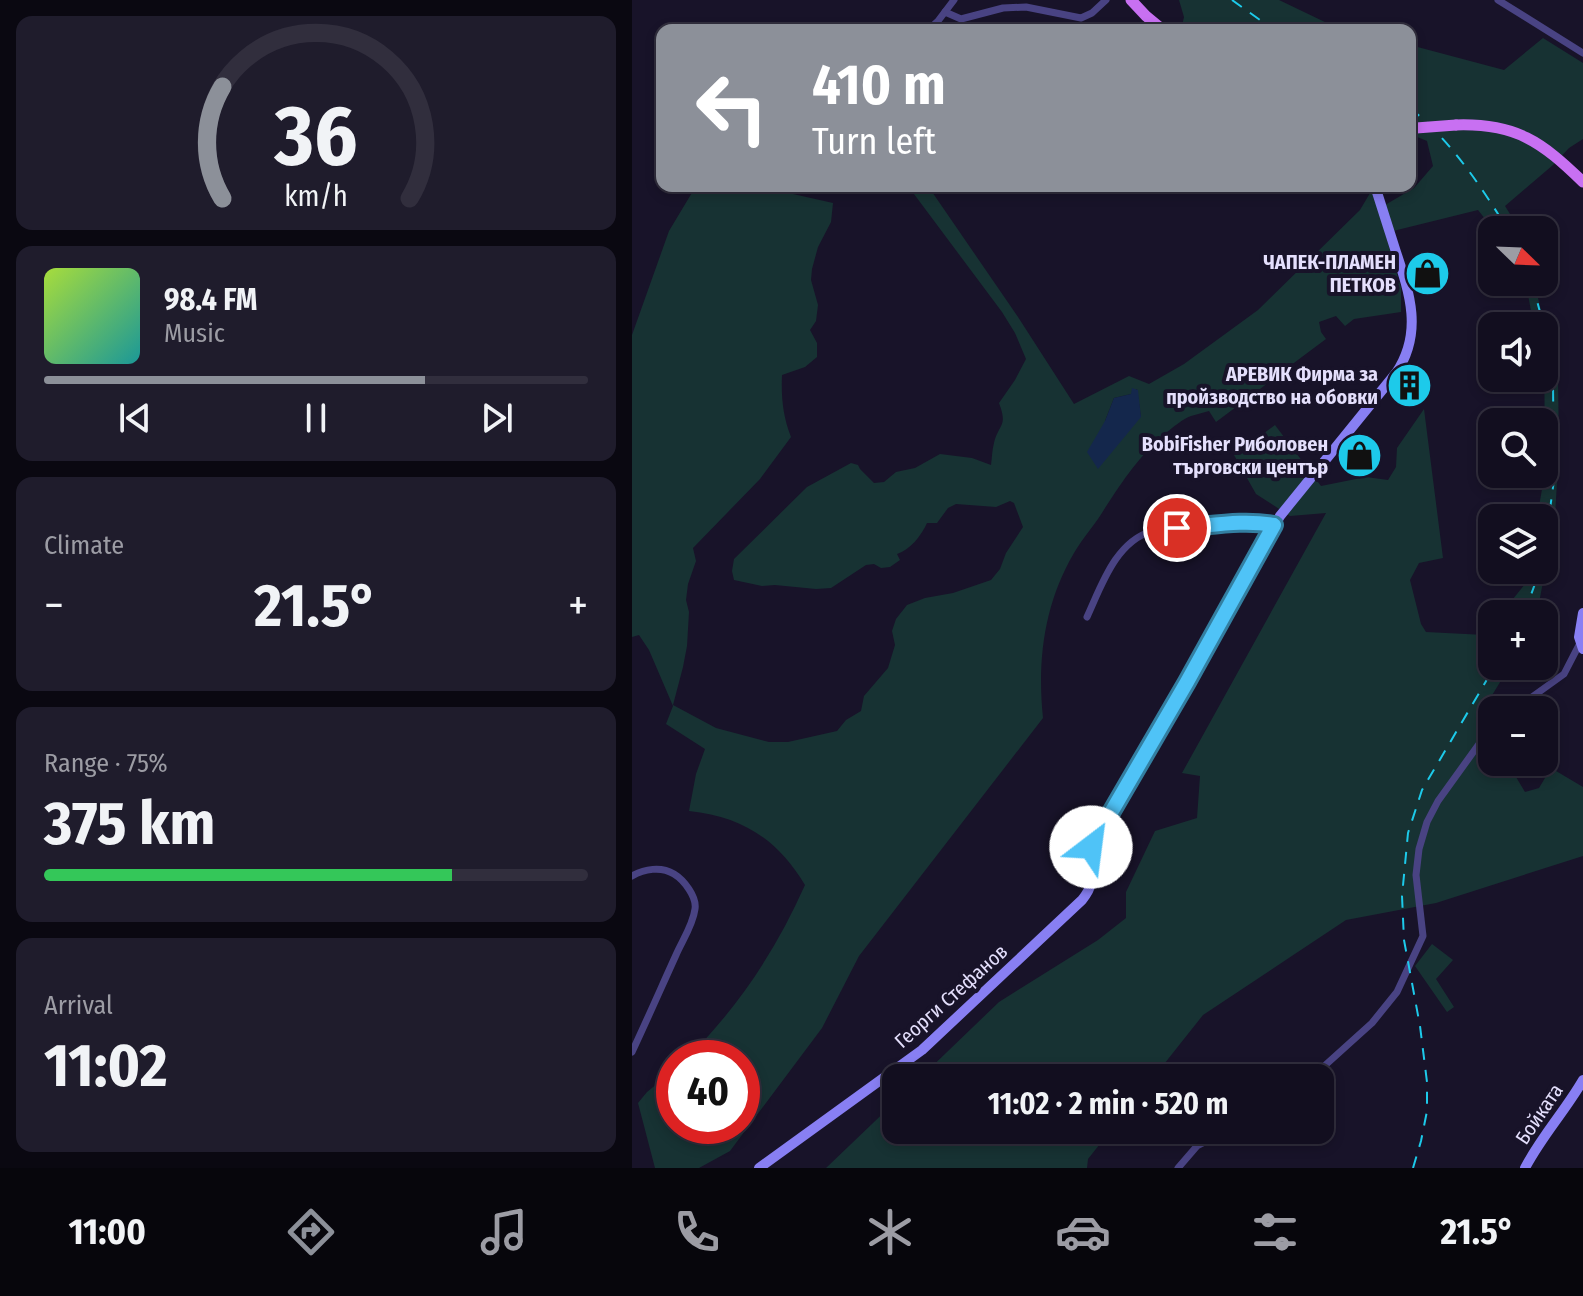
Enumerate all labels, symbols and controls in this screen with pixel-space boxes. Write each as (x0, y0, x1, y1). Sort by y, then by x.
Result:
text: 410 m (812, 52, 946, 119)
icon: left (680, 56, 784, 160)
text: 36 (274, 87, 357, 187)
text: Turn left (812, 120, 936, 164)
text: km/h (284, 179, 348, 214)
north arrow (1478, 216, 1558, 296)
map controls (1478, 216, 1558, 776)
place label: ЧАПЕК-ПЛАМЕН ПЕТКОВ (1264, 250, 1396, 297)
shop icon: ЧАПЕК-ПЛАМЕН ПЕТКОВ (1403, 250, 1451, 298)
text: 98.4 FM (164, 282, 257, 318)
button: sound (1478, 312, 1558, 392)
text: Music (164, 318, 225, 349)
building icon: АРЕВИК Фирма за пройзводство на обовки (1385, 361, 1433, 409)
place label: АРЕВИК Фирма за пройзводство на обовки (1166, 362, 1378, 409)
icon: previous (113, 396, 157, 440)
icon: pause (294, 396, 338, 440)
icon: next (475, 396, 519, 440)
button: search (1478, 408, 1558, 488)
shop icon: BobiFisher Риболовен търговски център (1335, 431, 1383, 479)
place label: BobiFisher Риболовен търговски център (1142, 432, 1328, 479)
pin (1143, 494, 1211, 562)
button: layers (1478, 504, 1558, 584)
icon: arrive (1155, 506, 1199, 550)
text: Climate (44, 530, 124, 561)
text: 21.5° (254, 570, 378, 642)
text: − (44, 579, 64, 632)
text: + (568, 579, 588, 632)
button: + (1478, 600, 1558, 680)
button: − (1478, 696, 1558, 776)
text: Range · 75% (44, 748, 168, 779)
text: 375 km (44, 788, 215, 860)
position arrow (1049, 805, 1133, 889)
street label: Георги Стефанов (890, 939, 1012, 1053)
text: Arrival (44, 990, 113, 1021)
text: 11:02 (44, 1030, 167, 1102)
speed limit sign: 40 (656, 1040, 760, 1144)
street label: Бойката (1510, 1079, 1568, 1149)
text: 11:02 · 2 min · 520 m (988, 1086, 1228, 1122)
icon: directions (283, 1204, 339, 1260)
icon: music (476, 1204, 532, 1260)
icon: phone (669, 1204, 725, 1260)
icon: climate (862, 1204, 918, 1260)
icon: car (1055, 1204, 1111, 1260)
icon: filters (1247, 1204, 1303, 1260)
text: 11:00 (68, 1210, 146, 1254)
text: 21.5° (1440, 1210, 1514, 1254)

